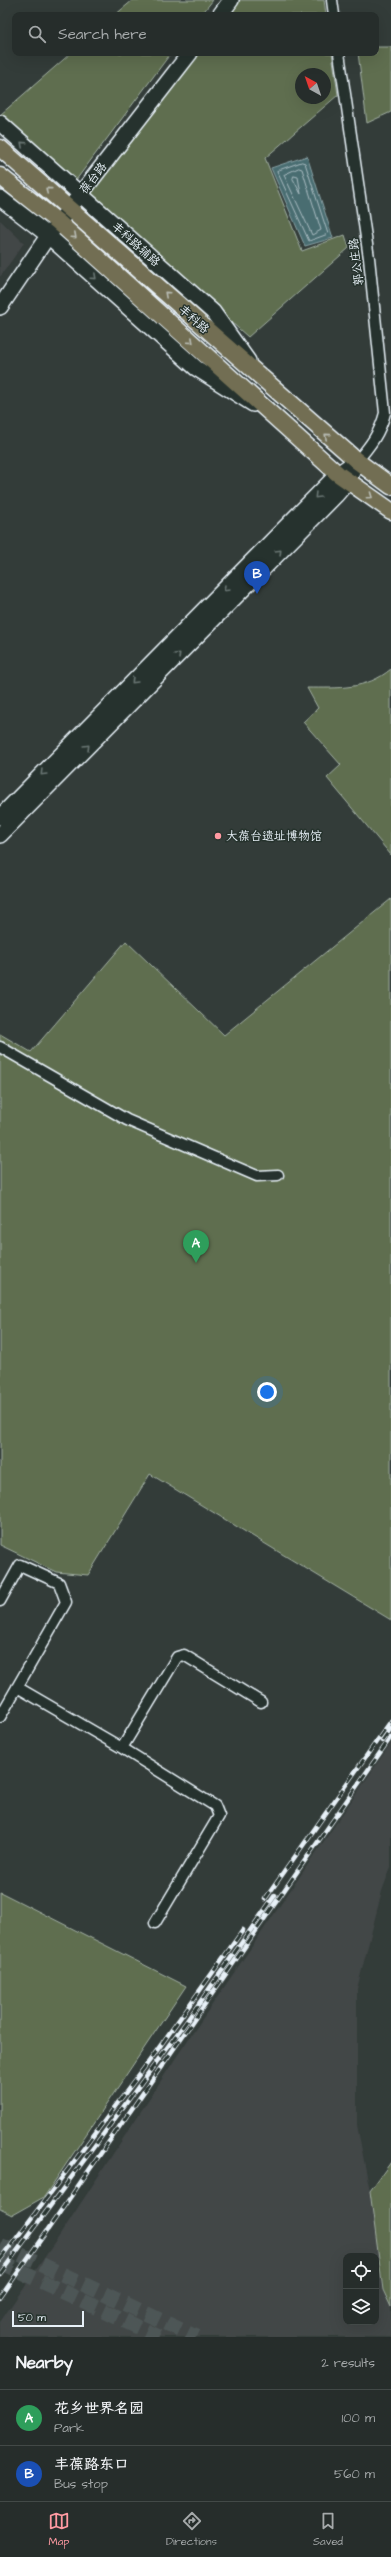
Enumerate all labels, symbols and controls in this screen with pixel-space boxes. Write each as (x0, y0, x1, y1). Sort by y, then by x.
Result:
search box (12, 12, 379, 56)
icon: search (26, 23, 48, 45)
text: Search here (58, 24, 147, 45)
north arrow (295, 68, 331, 104)
one-way arrow (20, 141, 27, 148)
street label: 葆台路 (76, 159, 111, 198)
one-way arrow (45, 187, 53, 194)
street label: 丰科路辅路 (108, 218, 164, 271)
one-way arrow (69, 231, 76, 238)
street label: 郭公庄路 (345, 237, 368, 287)
one-way arrow (89, 272, 97, 280)
one-way arrow (164, 292, 171, 299)
street label: 丰科路 (175, 301, 213, 338)
one-way arrow (186, 337, 194, 344)
one-way arrow (324, 433, 332, 440)
one-way arrow (315, 491, 322, 499)
one-way arrow (365, 491, 372, 498)
one-way arrow (274, 549, 282, 557)
pin: B (244, 561, 270, 594)
one-way arrow (223, 584, 231, 592)
one-way arrow (173, 652, 181, 660)
one-way arrow (132, 676, 139, 684)
one-way arrow (82, 744, 90, 752)
one-way arrow (40, 768, 48, 776)
place label: 大葆台遗址博物馆 (226, 828, 322, 845)
marker: 大葆台遗址博物馆 (213, 831, 223, 841)
pin: A (183, 1230, 209, 1263)
your location (257, 1382, 277, 1402)
map controls (343, 2253, 379, 2325)
button: locate (343, 2253, 379, 2289)
button: layers (343, 2289, 379, 2325)
scale bar (12, 2309, 84, 2328)
text: 50 m (18, 2310, 46, 2325)
text: Nearby (16, 2351, 73, 2375)
text: 2 results (321, 2354, 375, 2372)
text: 花乡世界名园 (54, 2398, 144, 2419)
text: A (25, 2409, 33, 2427)
text: 100 m (342, 2409, 375, 2427)
text: Park (54, 2419, 84, 2437)
text: 丰葆路东口 (54, 2454, 129, 2475)
text: B (24, 2465, 34, 2483)
text: 560 m (334, 2465, 375, 2483)
text: Bus stop (54, 2475, 108, 2493)
tab: Map (48, 2510, 70, 2549)
tab: Directions (166, 2510, 217, 2549)
tab: Saved (313, 2510, 343, 2549)

